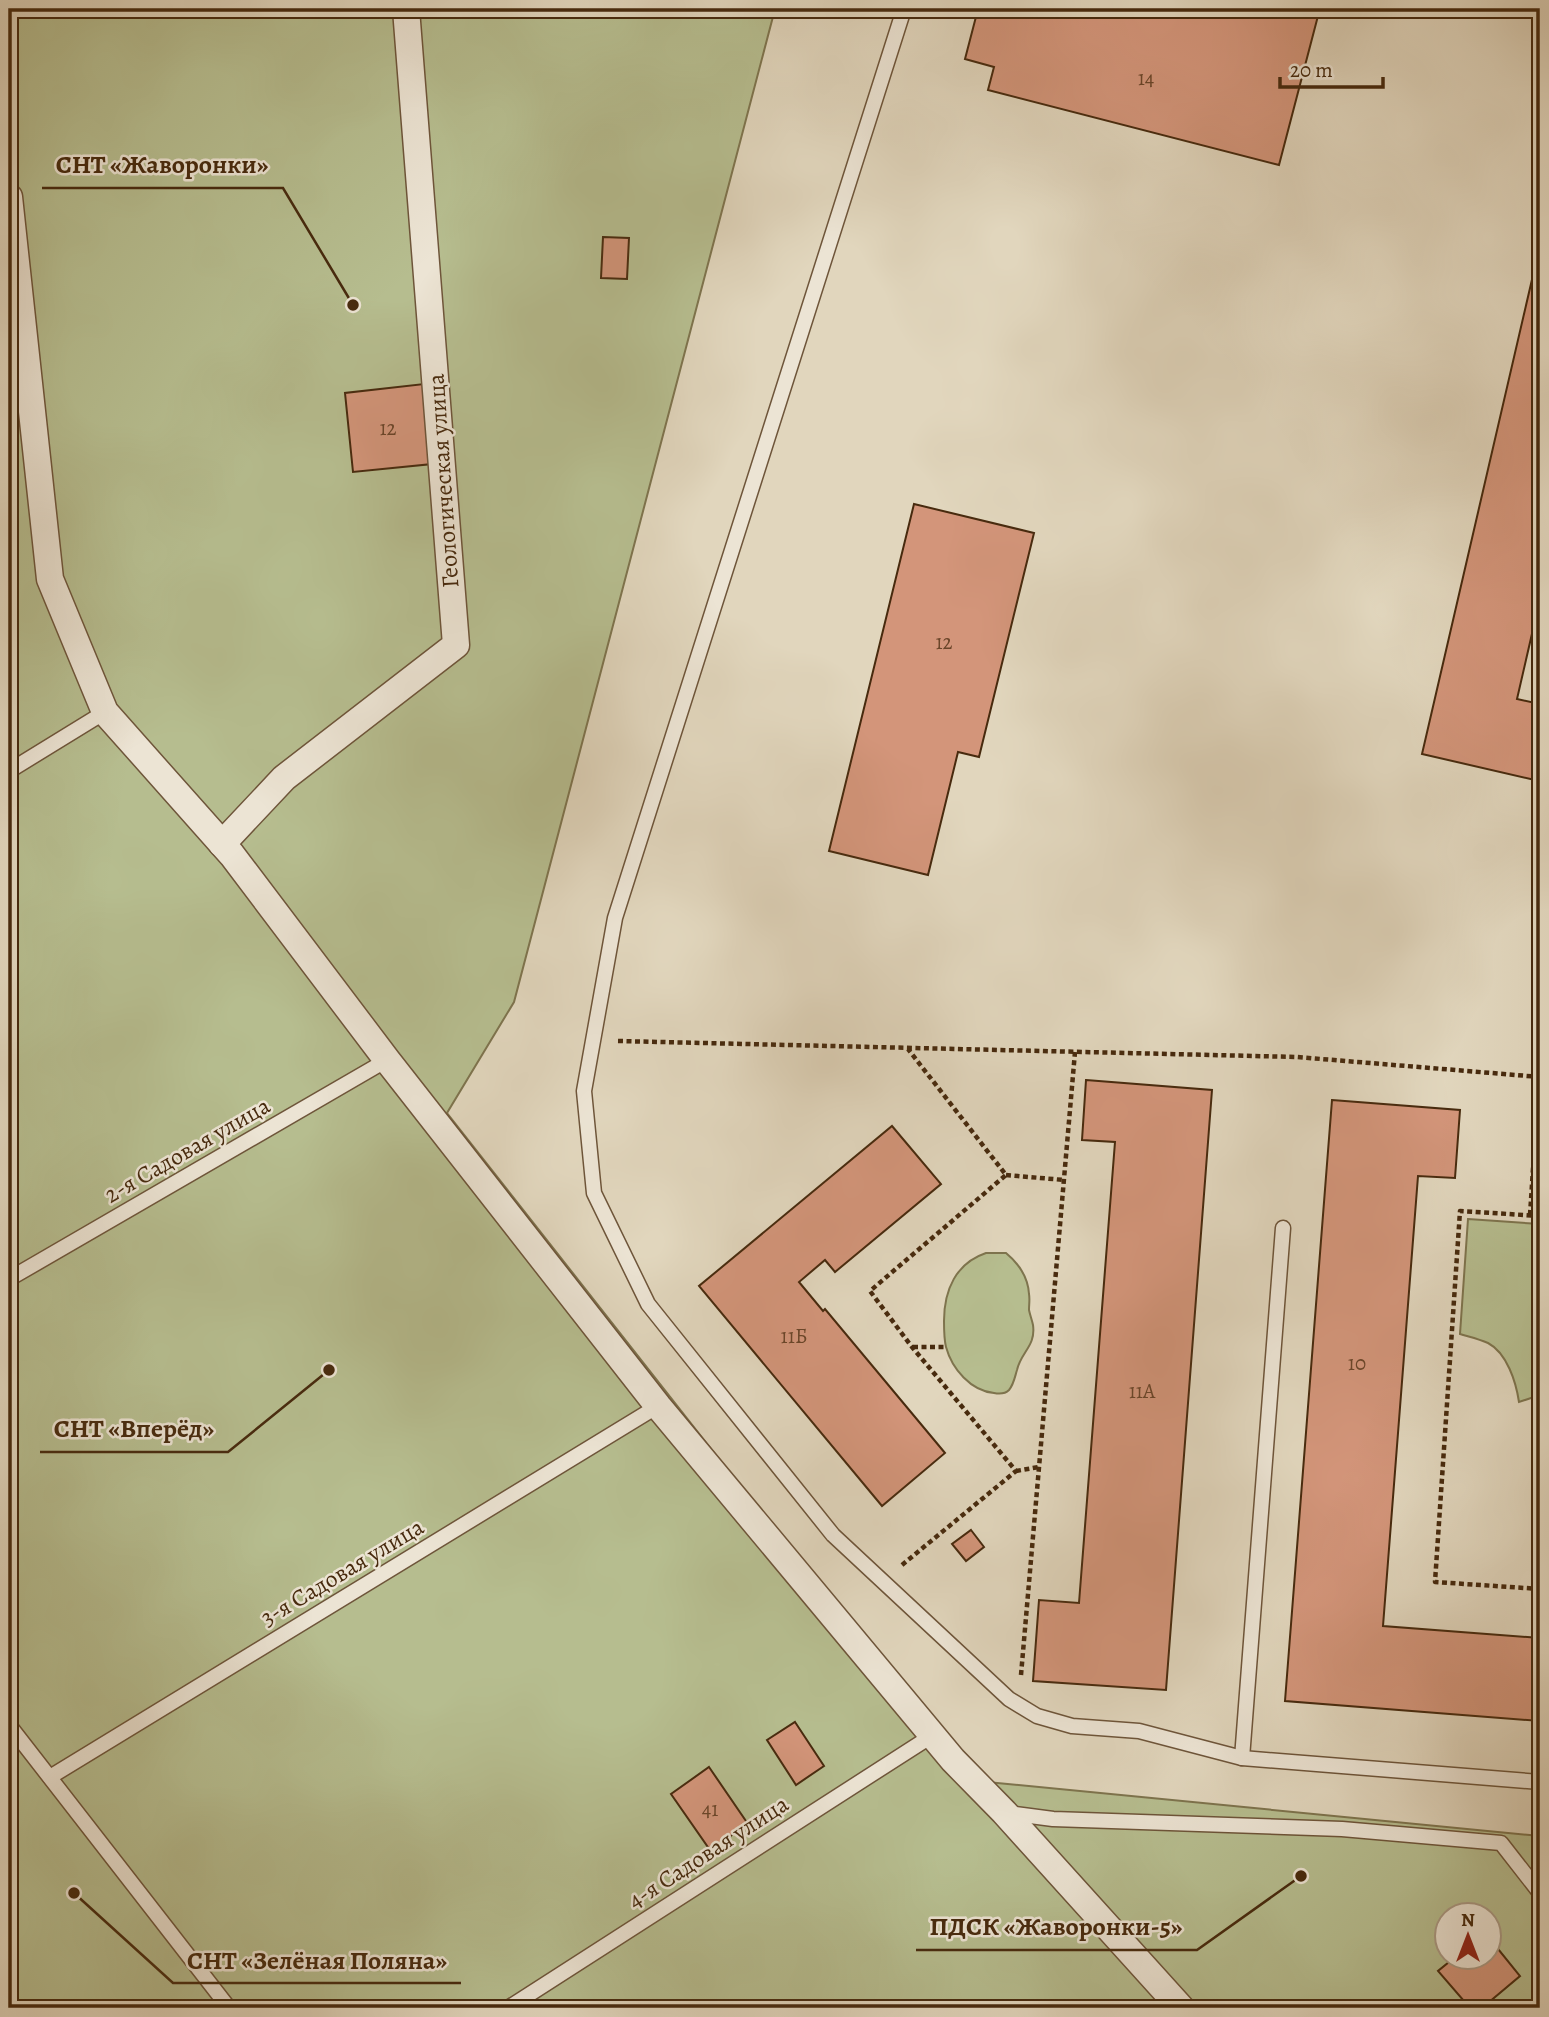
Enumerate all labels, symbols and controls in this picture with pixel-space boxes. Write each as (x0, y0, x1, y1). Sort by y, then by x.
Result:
scale bar (1280, 46, 1383, 90)
text: 20 m (1290, 56, 1333, 84)
house number: 14 (1138, 64, 1154, 92)
callout: СНТ «Жаворонки» (42, 141, 283, 188)
text: СНТ «Жаворонки» (56, 147, 269, 182)
street label: Геологическая улица (420, 373, 466, 589)
house number: 12 (379, 414, 397, 442)
house number: 12 (935, 628, 953, 656)
street label: 2-я Садовая улица (98, 1090, 276, 1210)
house number: 11Б (781, 1322, 807, 1350)
house number: 10 (1348, 1349, 1366, 1377)
house number: 11А (1129, 1377, 1156, 1405)
callout: СНТ «Вперёд» (40, 1405, 228, 1452)
text: СНТ «Вперёд» (54, 1411, 214, 1446)
street label: 3-я Садовая улица (254, 1511, 430, 1633)
street label: 4-я Садовая улица (621, 1788, 795, 1916)
house number: 41 (702, 1795, 718, 1823)
north arrow (1434, 1902, 1504, 1972)
callout: ПДСК «Жаворонки-5» (916, 1903, 1197, 1950)
text: N (1461, 1907, 1475, 1933)
text: ПДСК «Жаворонки-5» (930, 1909, 1183, 1944)
callout: СНТ «Зелёная Поляна» (173, 1936, 461, 1983)
text: СНТ «Зелёная Поляна» (187, 1943, 447, 1978)

